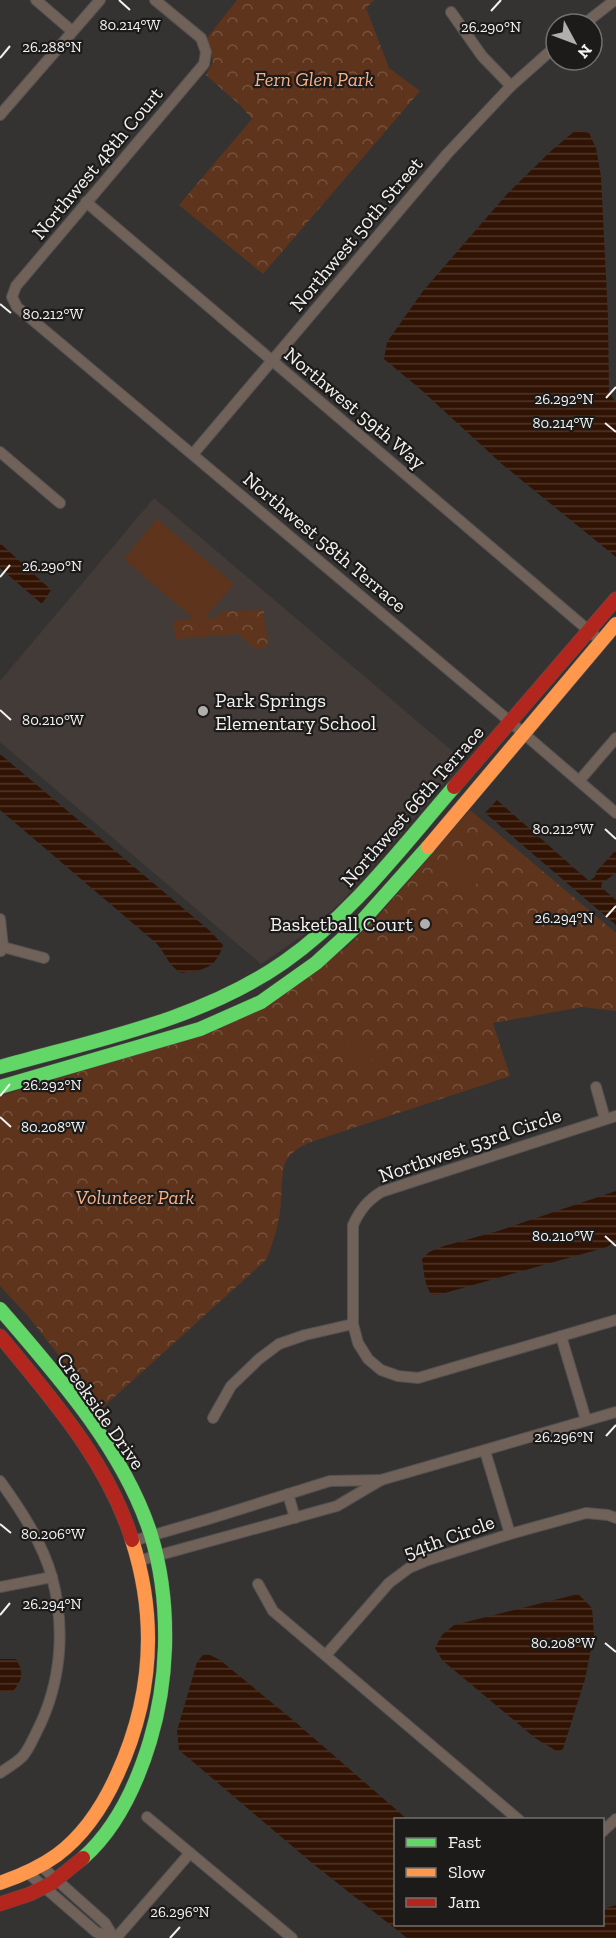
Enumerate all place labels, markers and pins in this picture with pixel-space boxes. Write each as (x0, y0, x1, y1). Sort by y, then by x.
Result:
place label: Park Springs Elementary School (215, 688, 376, 735)
marker: Park Springs Elementary School (196, 704, 210, 718)
place label: Basketball Court (270, 912, 414, 936)
marker: Basketball Court (418, 917, 432, 931)

